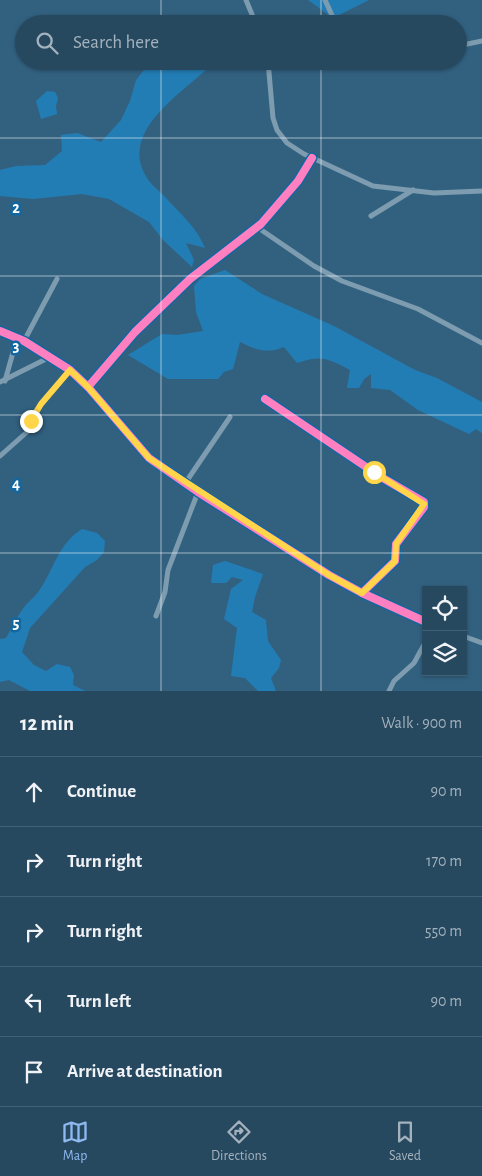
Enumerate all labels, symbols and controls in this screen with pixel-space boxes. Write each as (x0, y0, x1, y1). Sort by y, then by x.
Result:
search box (15, 15, 467, 70)
icon: search (33, 29, 61, 57)
text: Search here (73, 33, 159, 52)
text: 2 (12, 200, 20, 216)
text: 3 (13, 338, 20, 354)
route end (20, 410, 43, 433)
route start (363, 461, 386, 484)
text: 4 (12, 476, 20, 492)
map controls (422, 586, 467, 676)
button: locate (422, 586, 467, 631)
text: 5 (13, 615, 20, 631)
button: layers (422, 631, 467, 676)
text: 12 min (20, 713, 74, 734)
text: Walk · 900 m (381, 715, 462, 731)
icon: ahead (20, 778, 48, 806)
text: Continue (67, 782, 136, 801)
text: 90 m (431, 783, 462, 799)
icon: right (20, 848, 48, 876)
text: Turn right (67, 852, 142, 871)
text: 170 m (426, 853, 462, 869)
icon: right (20, 918, 48, 946)
text: Turn right (67, 922, 142, 941)
text: 550 m (425, 923, 462, 939)
icon: left (20, 988, 48, 1016)
text: Turn left (67, 992, 131, 1011)
text: 90 m (431, 993, 462, 1009)
icon: arrive (20, 1058, 48, 1086)
text: Arrive at destination (67, 1062, 223, 1081)
tab: Map (61, 1118, 89, 1165)
tab: Directions (211, 1118, 267, 1165)
tab: Saved (389, 1118, 421, 1165)

